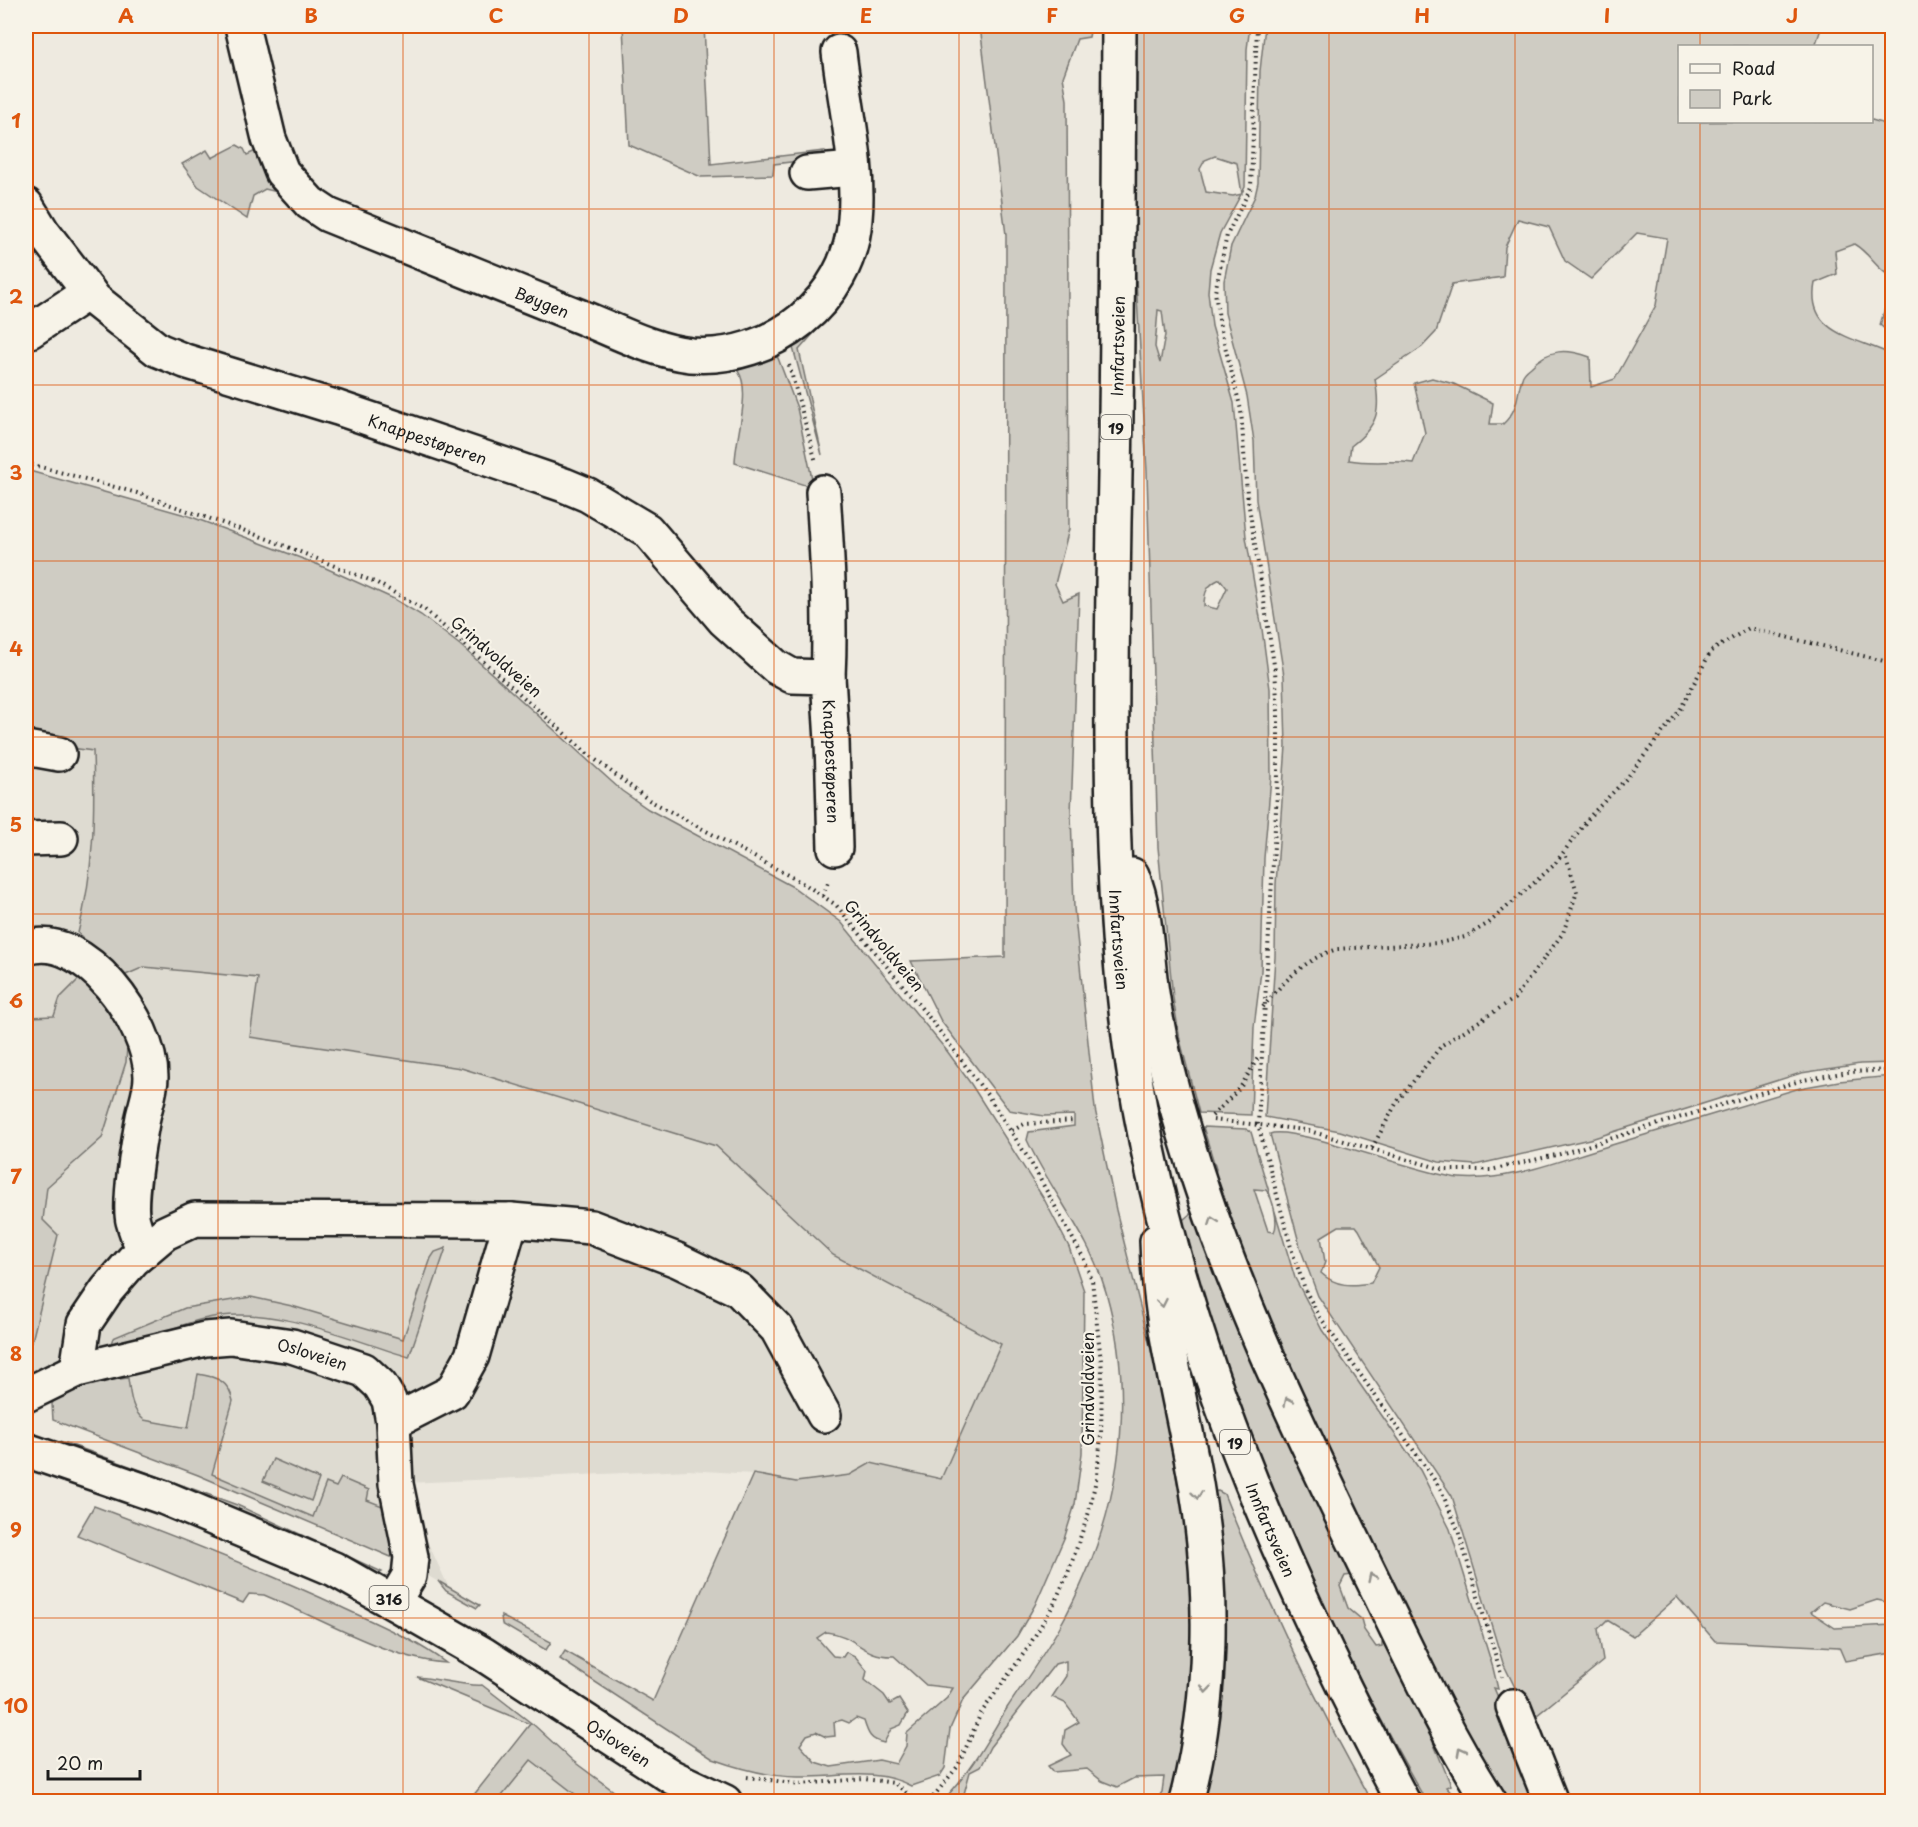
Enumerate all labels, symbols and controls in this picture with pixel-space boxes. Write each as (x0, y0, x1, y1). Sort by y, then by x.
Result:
text: A (118, 0, 134, 30)
text: B (304, 0, 318, 30)
text: C (488, 0, 504, 30)
text: D (673, 0, 689, 30)
text: E (860, 0, 872, 30)
text: F (1046, 0, 1058, 30)
text: G (1229, 0, 1245, 30)
text: H (1414, 0, 1430, 30)
text: I (1604, 0, 1610, 30)
text: J (1786, 0, 1798, 30)
legend (1678, 45, 1873, 123)
text: Road (1732, 54, 1776, 81)
text: Park (1732, 84, 1772, 111)
text: 1 (11, 105, 21, 135)
street label: Bøygen (511, 280, 573, 323)
text: 2 (9, 281, 23, 311)
street label: Innfartsveien (1104, 295, 1130, 397)
street label: Knappestøperen (365, 407, 490, 470)
road number: 19 (1101, 415, 1131, 439)
text: 3 (9, 457, 23, 487)
street label: Grindvoldveien (446, 610, 548, 702)
text: 4 (9, 633, 23, 663)
street label: Knappestøperen (817, 699, 846, 824)
text: 5 (10, 809, 22, 839)
street label: Innfartsveien (1104, 889, 1136, 991)
street label: Grindvoldveien (839, 894, 931, 996)
text: 6 (9, 985, 23, 1015)
text: 7 (10, 1161, 22, 1191)
one-way arrow (1208, 1216, 1221, 1227)
one-way arrow (1155, 1298, 1168, 1308)
street label: Osloveien (276, 1332, 351, 1376)
street label: Grindvoldveien (1075, 1332, 1099, 1446)
text: 8 (10, 1338, 22, 1368)
one-way arrow (1283, 1397, 1295, 1408)
road number: 19 (1220, 1430, 1250, 1454)
street label: Innfartsveien (1241, 1479, 1302, 1581)
one-way arrow (1190, 1490, 1203, 1499)
text: 9 (10, 1514, 22, 1544)
one-way arrow (1368, 1573, 1379, 1584)
road number: 316 (370, 1586, 408, 1610)
one-way arrow (1200, 1685, 1213, 1694)
text: 10 (4, 1690, 28, 1720)
street label: Osloveien (582, 1713, 656, 1772)
scale bar (48, 1743, 140, 1781)
one-way arrow (1457, 1747, 1468, 1757)
text: 20 m (57, 1749, 103, 1776)

